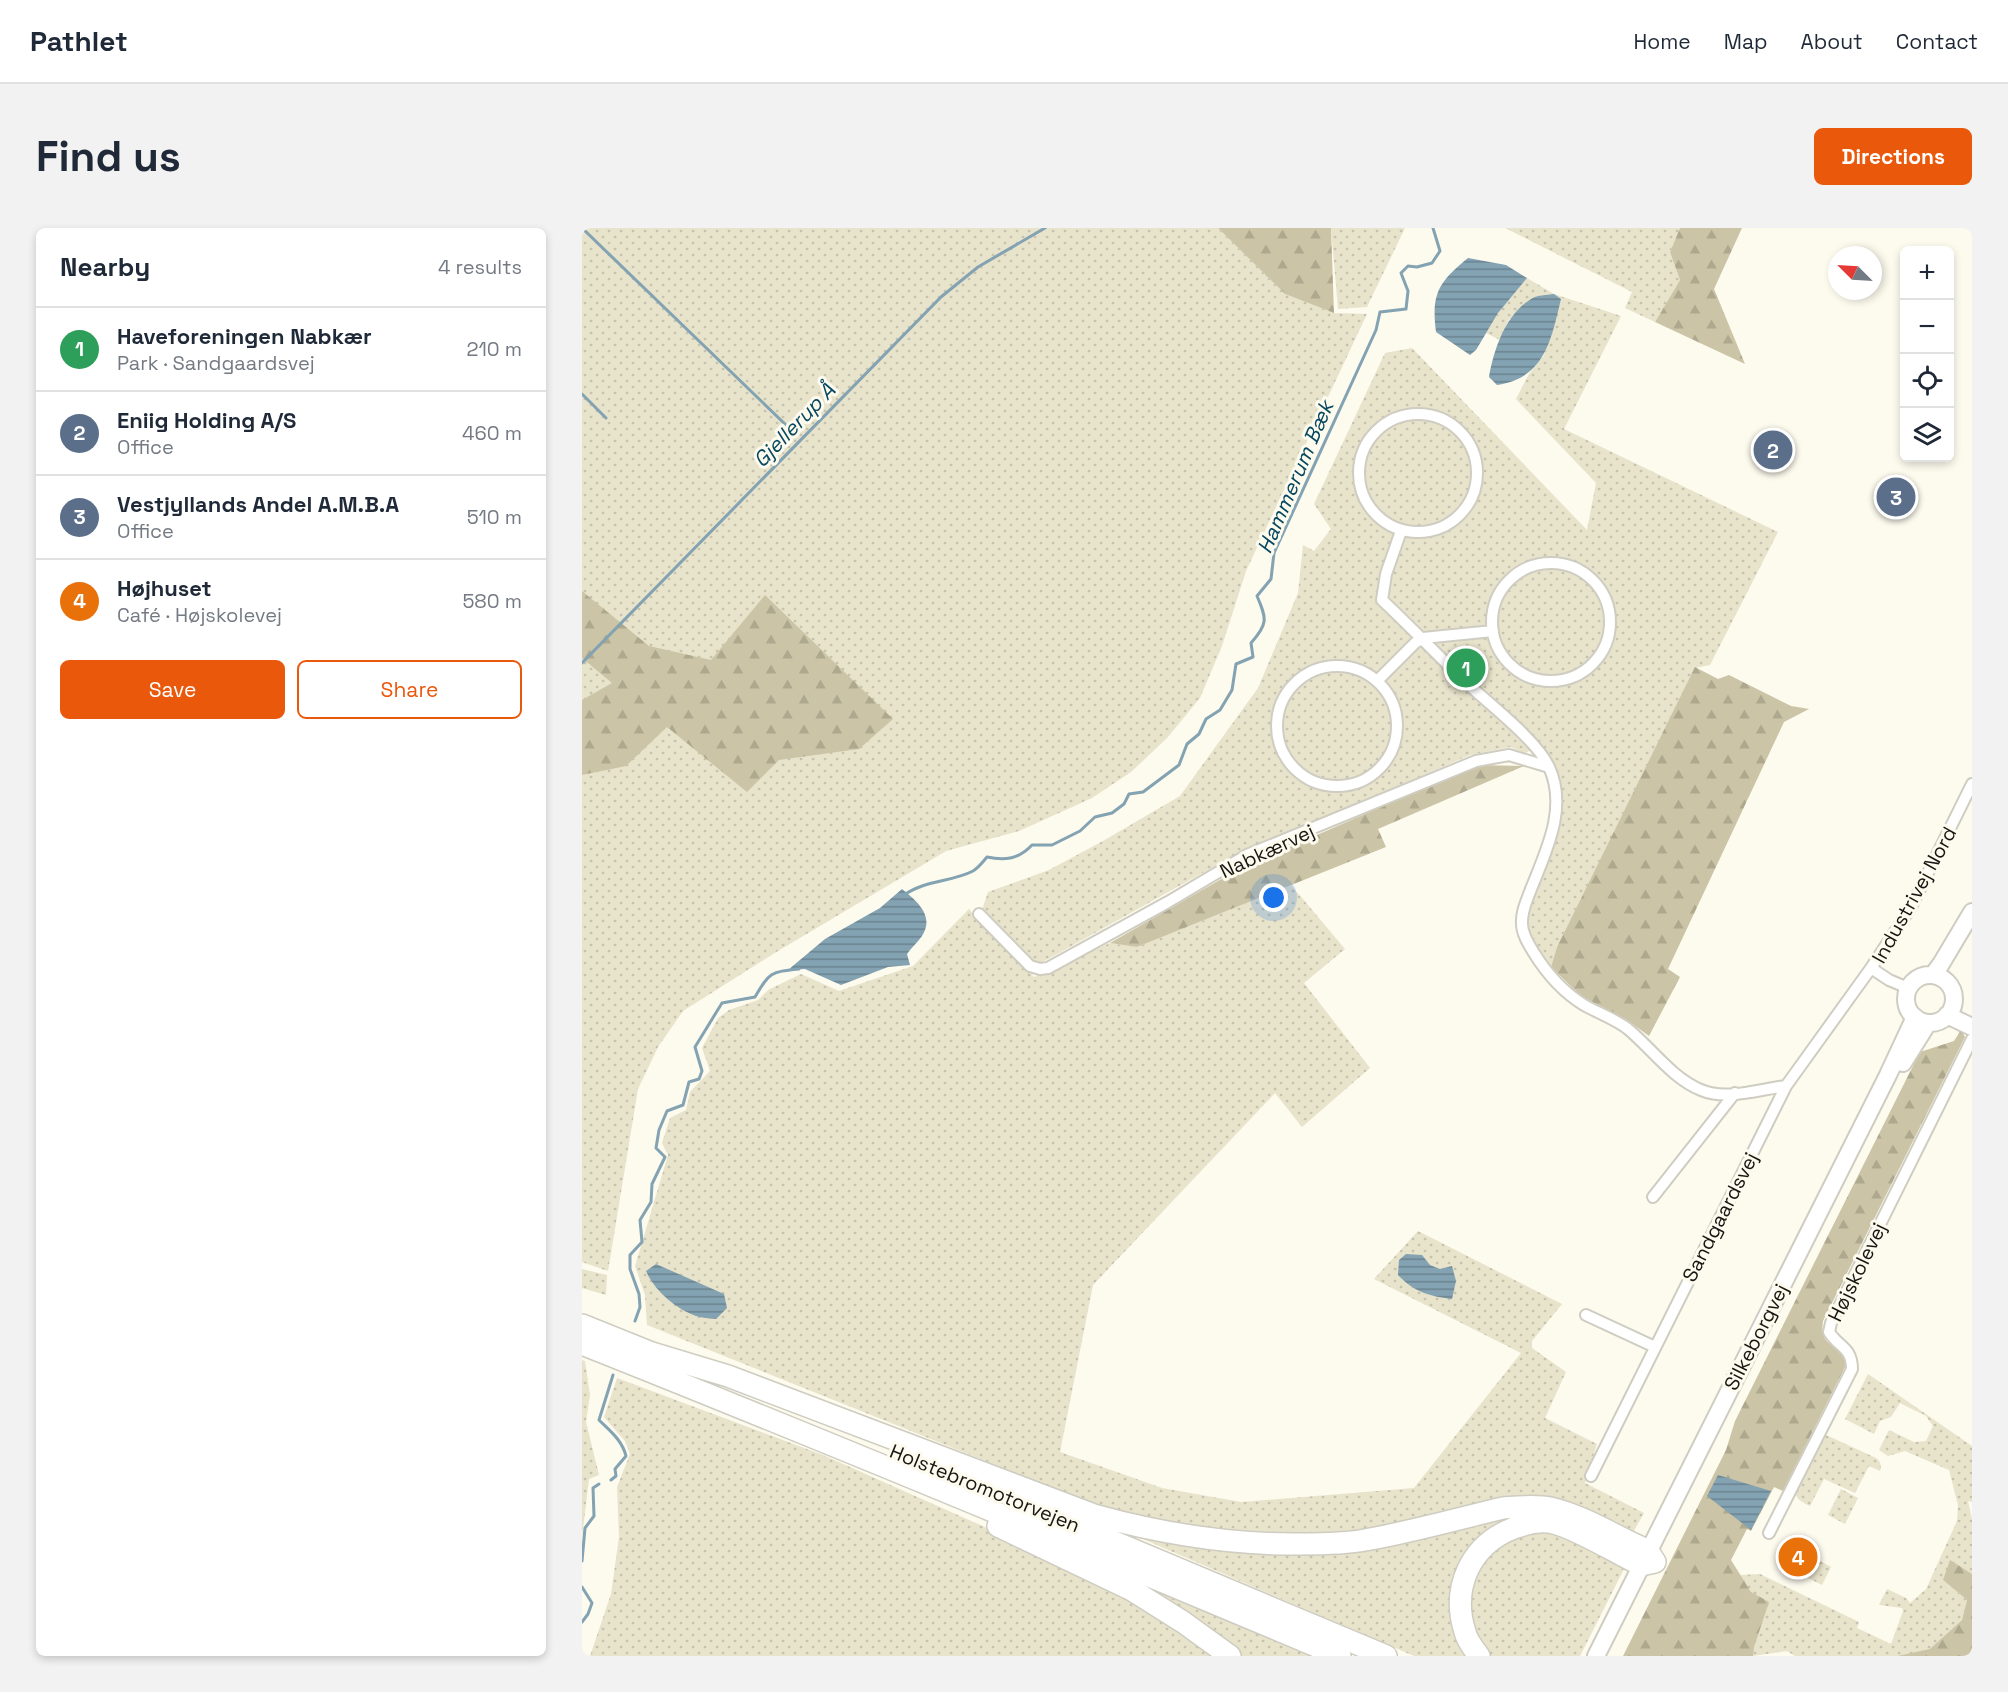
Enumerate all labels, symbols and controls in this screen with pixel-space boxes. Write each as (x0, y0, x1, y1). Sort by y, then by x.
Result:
text: Pathlet (30, 23, 128, 59)
text: Home (1633, 28, 1691, 55)
text: Map (1724, 28, 1768, 55)
text: About (1801, 28, 1863, 55)
text: Contact (1896, 28, 1978, 55)
button: Directions (1814, 128, 1972, 185)
text: Find us (36, 130, 181, 183)
north arrow (1828, 246, 1882, 300)
map controls (1900, 246, 1954, 462)
button: + (1900, 246, 1954, 300)
text: Nearby (60, 250, 150, 284)
text: 4 results (438, 254, 522, 280)
button: − (1900, 300, 1954, 354)
text: Haveforeningen Nabkær (117, 322, 372, 350)
text: 1 (75, 336, 84, 362)
text: 210 m (466, 336, 522, 362)
text: Park · Sandgaardsvej (117, 350, 315, 376)
button: locate (1900, 354, 1954, 408)
water label: Gjellerup Å (747, 377, 841, 473)
water label: Hammerum Bæk (1251, 394, 1340, 557)
text: Eniig Holding A/S (117, 406, 296, 434)
button: layers (1900, 408, 1954, 462)
text: 2 (74, 420, 85, 446)
text: 460 m (462, 420, 522, 446)
pin: 2 (1754, 428, 1792, 472)
text: Office (117, 434, 174, 460)
pin: 3 (1876, 474, 1916, 520)
text: Vestjyllands Andel A.M.B.A (117, 490, 399, 518)
text: 3 (73, 504, 86, 530)
text: 510 m (467, 504, 522, 530)
text: Office (117, 518, 174, 544)
text: Højhuset (117, 574, 212, 602)
text: 4 (73, 588, 86, 614)
text: 580 m (462, 588, 522, 614)
text: Café · Højskolevej (117, 602, 282, 628)
pin: 1 (1446, 646, 1486, 690)
button: Save (60, 660, 285, 719)
button: Share (297, 660, 522, 719)
street label: Nabkærvej (1216, 818, 1318, 884)
street label: Industrivej Nord (1866, 822, 1962, 968)
your location (1259, 883, 1288, 912)
street label: Sandgaardsvej (1676, 1148, 1764, 1286)
street label: Højskolevej (1822, 1218, 1892, 1326)
street label: Silkeborgvej (1718, 1279, 1794, 1395)
street label: Holstebromotorvejen (886, 1438, 1084, 1538)
pin: 4 (1778, 1534, 1818, 1580)

